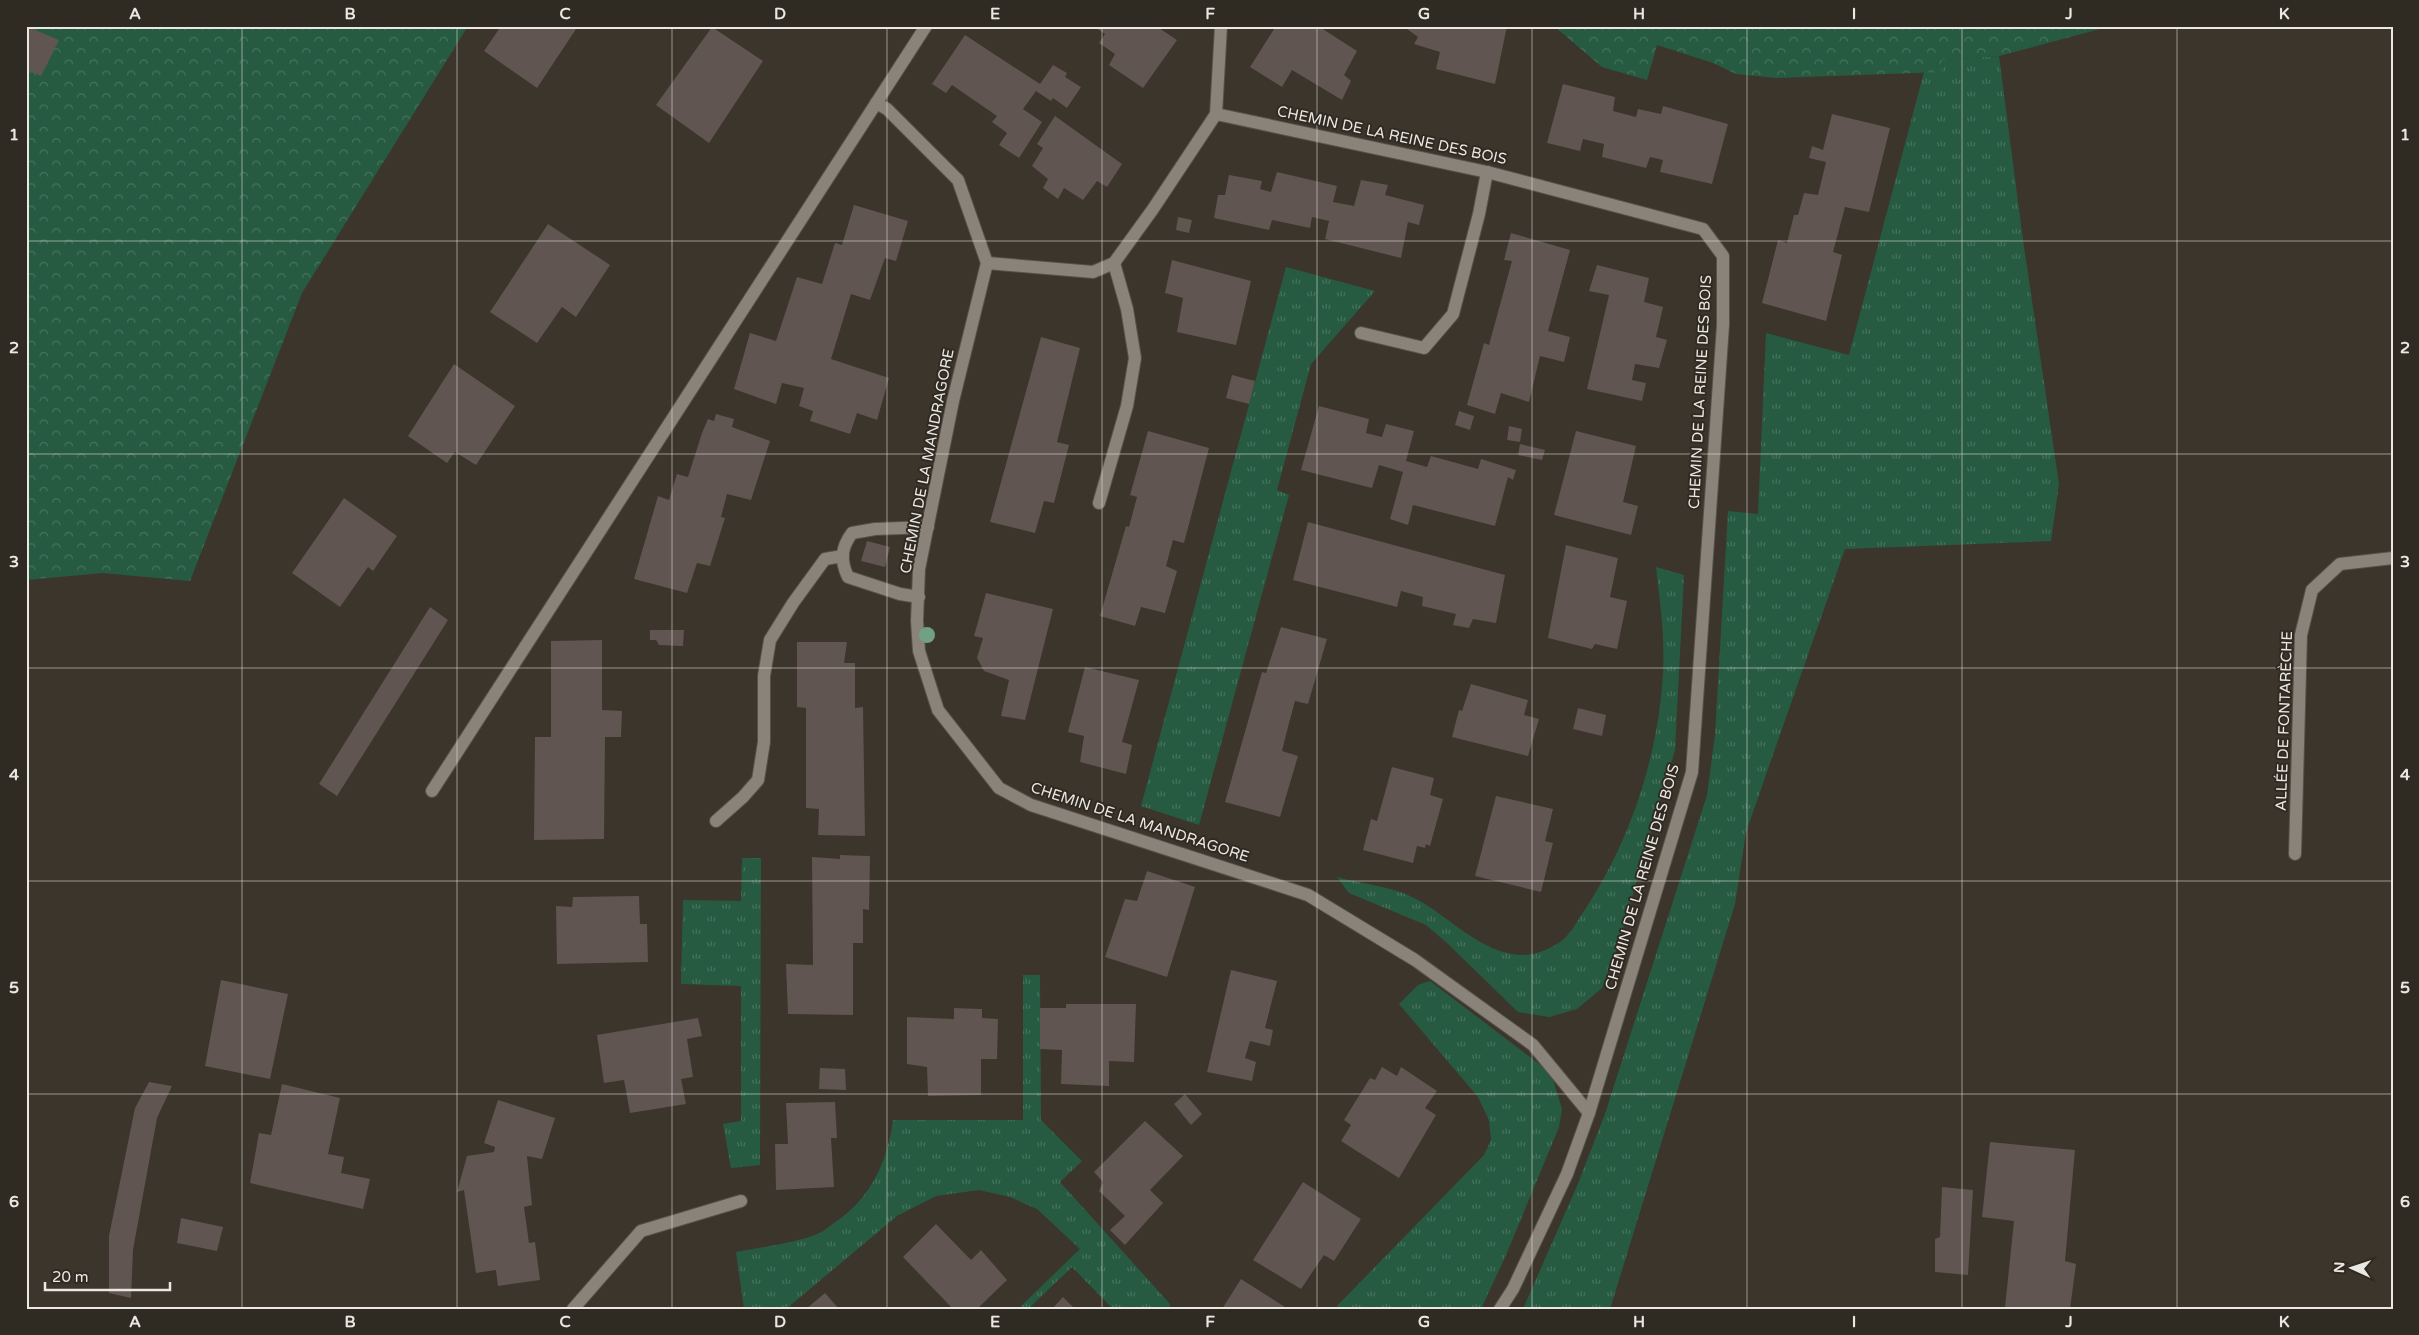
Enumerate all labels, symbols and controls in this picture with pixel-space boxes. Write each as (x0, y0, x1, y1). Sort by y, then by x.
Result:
text: A (129, 4, 141, 24)
text: B (344, 4, 356, 24)
text: C (559, 4, 571, 24)
text: D (774, 4, 786, 24)
text: E (990, 4, 1000, 24)
text: F (1205, 4, 1215, 24)
text: G (1418, 4, 1430, 24)
text: H (1633, 4, 1645, 24)
text: I (1852, 4, 1856, 24)
text: J (2064, 4, 2073, 24)
text: K (2279, 4, 2290, 24)
street label: CHEMIN DE LA REINE DES BOIS (1276, 102, 1508, 168)
text: 1 (9, 125, 19, 145)
text: 1 (2400, 125, 2410, 145)
street label: CHEMIN DE LA REINE DES BOIS (1685, 275, 1715, 509)
text: 2 (9, 338, 19, 358)
text: 2 (2400, 338, 2410, 358)
street label: CHEMIN DE LA MANDRAGORE (896, 347, 958, 575)
text: 3 (9, 552, 19, 572)
text: 3 (2400, 552, 2410, 572)
street label: ALLÉE DE FONTARÈCHE (2272, 631, 2296, 811)
street label: CHEMIN DE LA REINE DES BOIS (1601, 762, 1683, 992)
text: 4 (9, 765, 19, 785)
text: 4 (2400, 765, 2410, 785)
street label: CHEMIN DE LA MANDRAGORE (1028, 778, 1252, 866)
text: 5 (9, 978, 19, 998)
text: 5 (2400, 978, 2410, 998)
text: 6 (9, 1192, 19, 1212)
text: 6 (2400, 1192, 2410, 1212)
north arrow (2326, 1242, 2376, 1292)
scale bar (45, 1260, 170, 1292)
text: N (2331, 1261, 2348, 1273)
text: 20 m (52, 1268, 89, 1286)
text: A (129, 1312, 141, 1332)
text: B (344, 1312, 356, 1332)
text: C (559, 1312, 571, 1332)
text: D (774, 1312, 786, 1332)
text: E (990, 1312, 1000, 1332)
text: F (1205, 1312, 1215, 1332)
text: G (1418, 1312, 1430, 1332)
text: H (1633, 1312, 1645, 1332)
text: I (1852, 1312, 1856, 1332)
text: J (2064, 1312, 2073, 1332)
text: K (2279, 1312, 2290, 1332)

